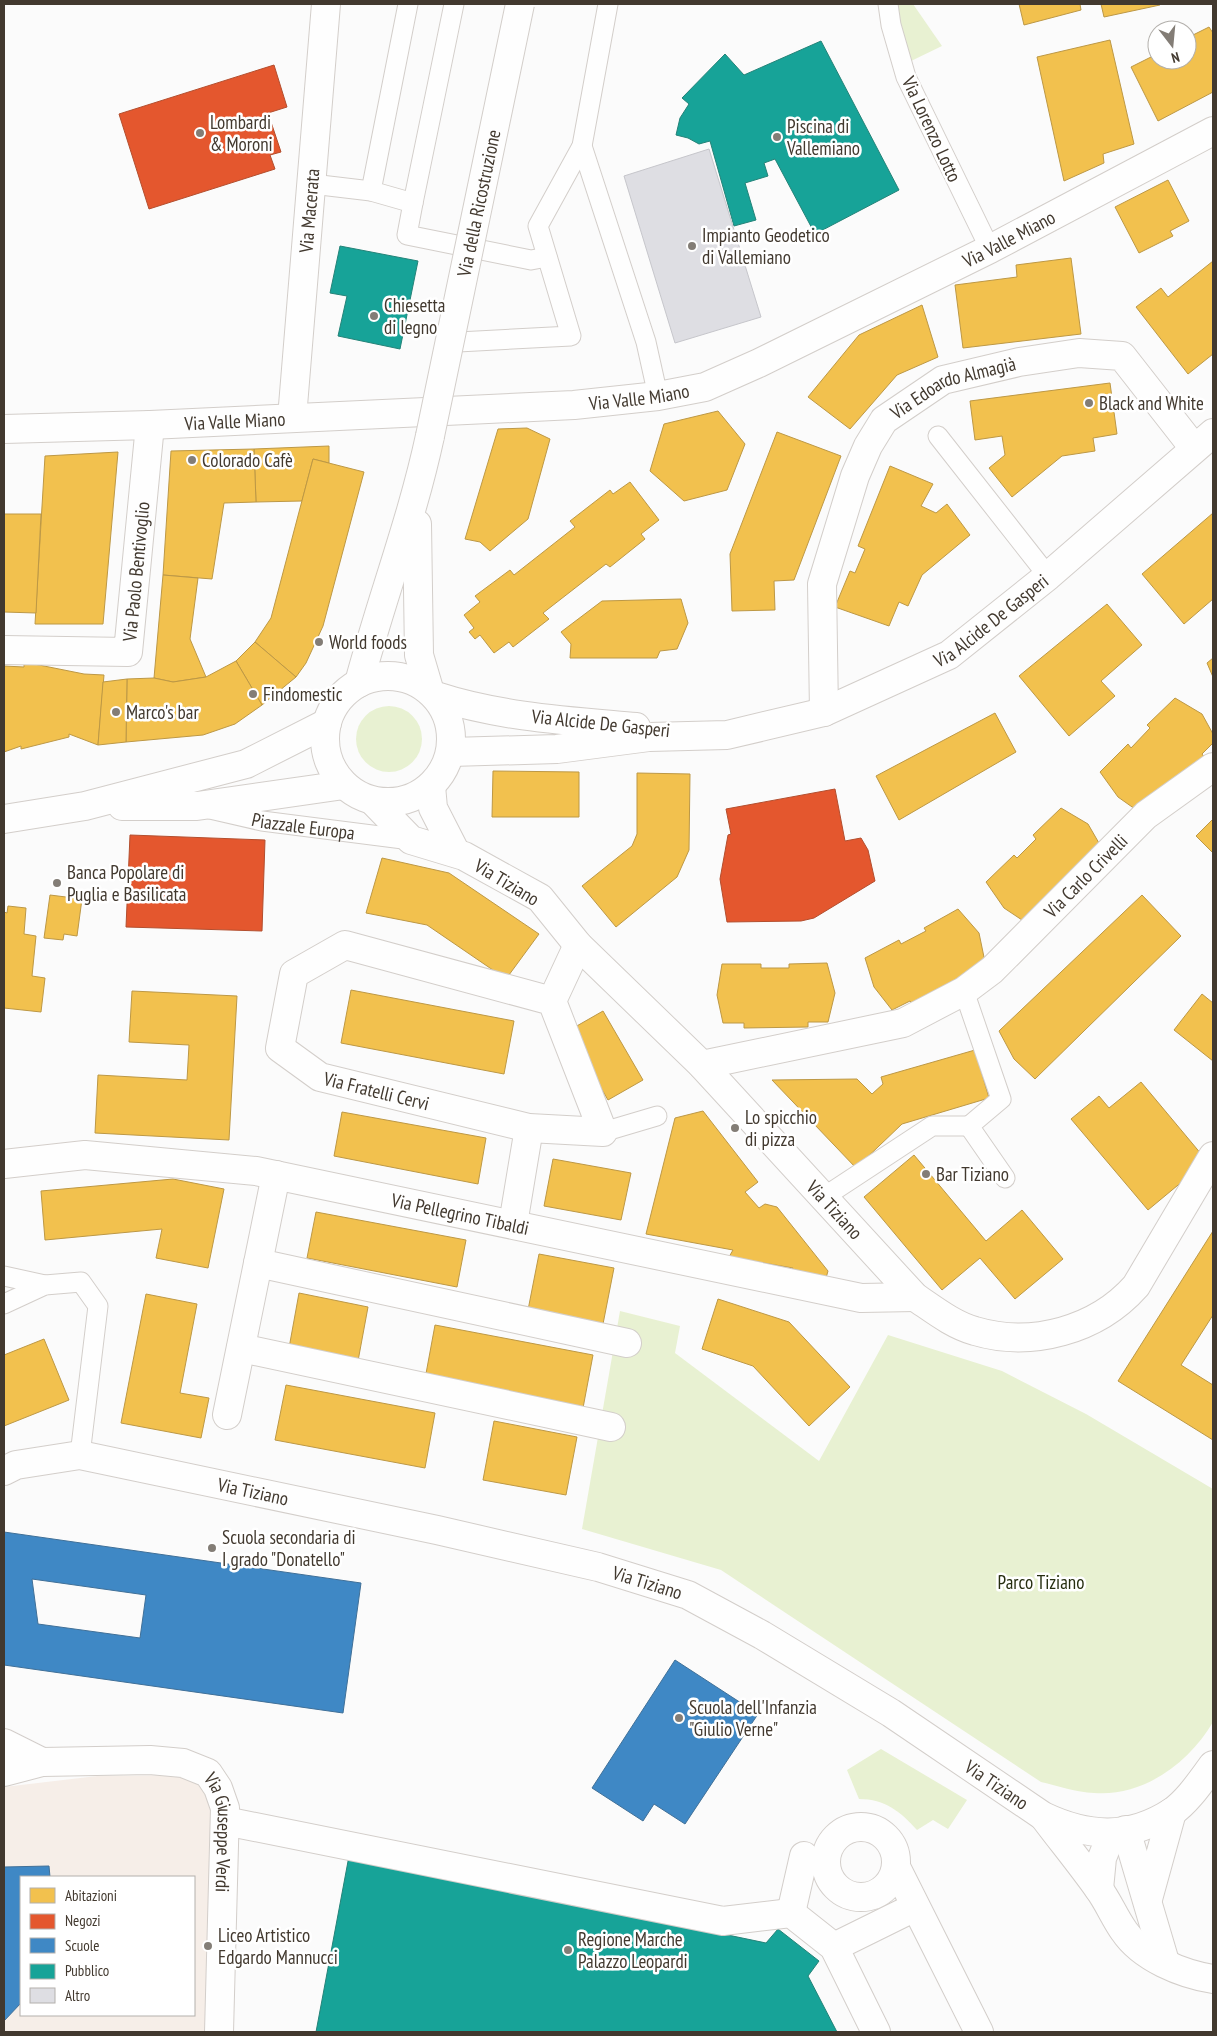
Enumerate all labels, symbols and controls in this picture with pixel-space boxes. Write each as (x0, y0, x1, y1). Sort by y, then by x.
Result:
north arrow (1147, 20, 1197, 70)
text: N (1169, 48, 1182, 67)
street label: Via Lorenzo Lotto (897, 71, 967, 186)
place label: Lombardi & Moroni (210, 110, 273, 156)
place label: Piscina di Vallemiano (786, 114, 860, 160)
marker: Lombardi & Moroni (194, 127, 206, 139)
street label: Via della Ricostruzione (451, 127, 506, 280)
marker: Piscina di Vallemiano (771, 131, 783, 143)
street label: Via Macerata (294, 168, 324, 255)
street label: Via Valle Miano (958, 205, 1059, 273)
place label: Impianto Geodetico di Vallemiano (702, 223, 830, 269)
marker: Impianto Geodetico di Vallemiano (686, 240, 698, 252)
place label: Chiesetta di legno (384, 293, 445, 339)
marker: Chiesetta di legno (368, 310, 380, 322)
street label: Via Edoardo Almagià (885, 351, 1018, 425)
street label: Via Valle Miano (587, 378, 691, 415)
place label: Black and White (1099, 391, 1204, 415)
marker: Black and White (1083, 397, 1095, 409)
street label: Via Valle Miano (183, 407, 286, 435)
place label: Colorado Cafè (202, 448, 293, 472)
marker: Colorado Cafè (186, 454, 198, 466)
street label: Via Paolo Bentivoglio (117, 500, 155, 643)
street label: Via Alcide De Gasperi (929, 568, 1053, 673)
place label: World foods (329, 630, 407, 654)
marker: World foods (313, 636, 325, 648)
place label: Findomestic (263, 682, 343, 706)
marker: Findomestic (247, 688, 259, 700)
place label: Marco's bar (126, 700, 199, 724)
street label: Via Alcide De Gasperi (530, 704, 671, 742)
marker: Marco's bar (110, 706, 122, 718)
street label: Piazzale Europa (249, 807, 356, 845)
street label: Via Carlo Crivelli (1038, 829, 1132, 924)
street label: Via Tiziano (469, 853, 544, 911)
place label: Banca Popolare di Puglia e Basilicata (67, 860, 186, 906)
marker: Banca Popolare di Puglia e Basilicata (51, 877, 63, 889)
street label: Via Fratelli Cervi (320, 1066, 432, 1115)
place label: Lo spicchio di pizza (745, 1105, 817, 1151)
marker: Lo spicchio di pizza (729, 1122, 741, 1134)
place label: Bar Tiziano (936, 1162, 1009, 1186)
marker: Bar Tiziano (920, 1168, 932, 1180)
street label: Via Tiziano (801, 1174, 868, 1244)
street label: Via Pellegrino Tibaldi (388, 1188, 531, 1240)
street label: Via Tiziano (214, 1472, 291, 1510)
place label: Scuola secondaria di I grado "Donatello" (222, 1525, 356, 1571)
marker: Scuola secondaria di I grado "Donatello" (206, 1542, 218, 1554)
street label: Via Tiziano (609, 1560, 685, 1605)
park label: Parco Tiziano (998, 1570, 1084, 1594)
place label: Scuola dell'Infanzia "Giulio Verne" (689, 1695, 817, 1741)
marker: Scuola dell'Infanzia "Giulio Verne" (673, 1712, 685, 1724)
street label: Via Tiziano (959, 1754, 1033, 1815)
street label: Via Giuseppe Verdi (198, 1767, 237, 1893)
legend (20, 1876, 195, 2016)
text: Abitazioni (65, 1886, 117, 1905)
text: Negozi (65, 1911, 101, 1930)
place label: Liceo Artistico Edgardo Mannucci (218, 1923, 338, 1969)
place label: Regione Marche Palazzo Leopardi (578, 1927, 688, 1973)
text: Scuole (65, 1936, 99, 1955)
marker: Liceo Artistico Edgardo Mannucci (202, 1940, 214, 1952)
marker: Regione Marche Palazzo Leopardi (562, 1944, 574, 1956)
text: Pubblico (65, 1961, 109, 1980)
text: Altro (65, 1986, 90, 2005)

